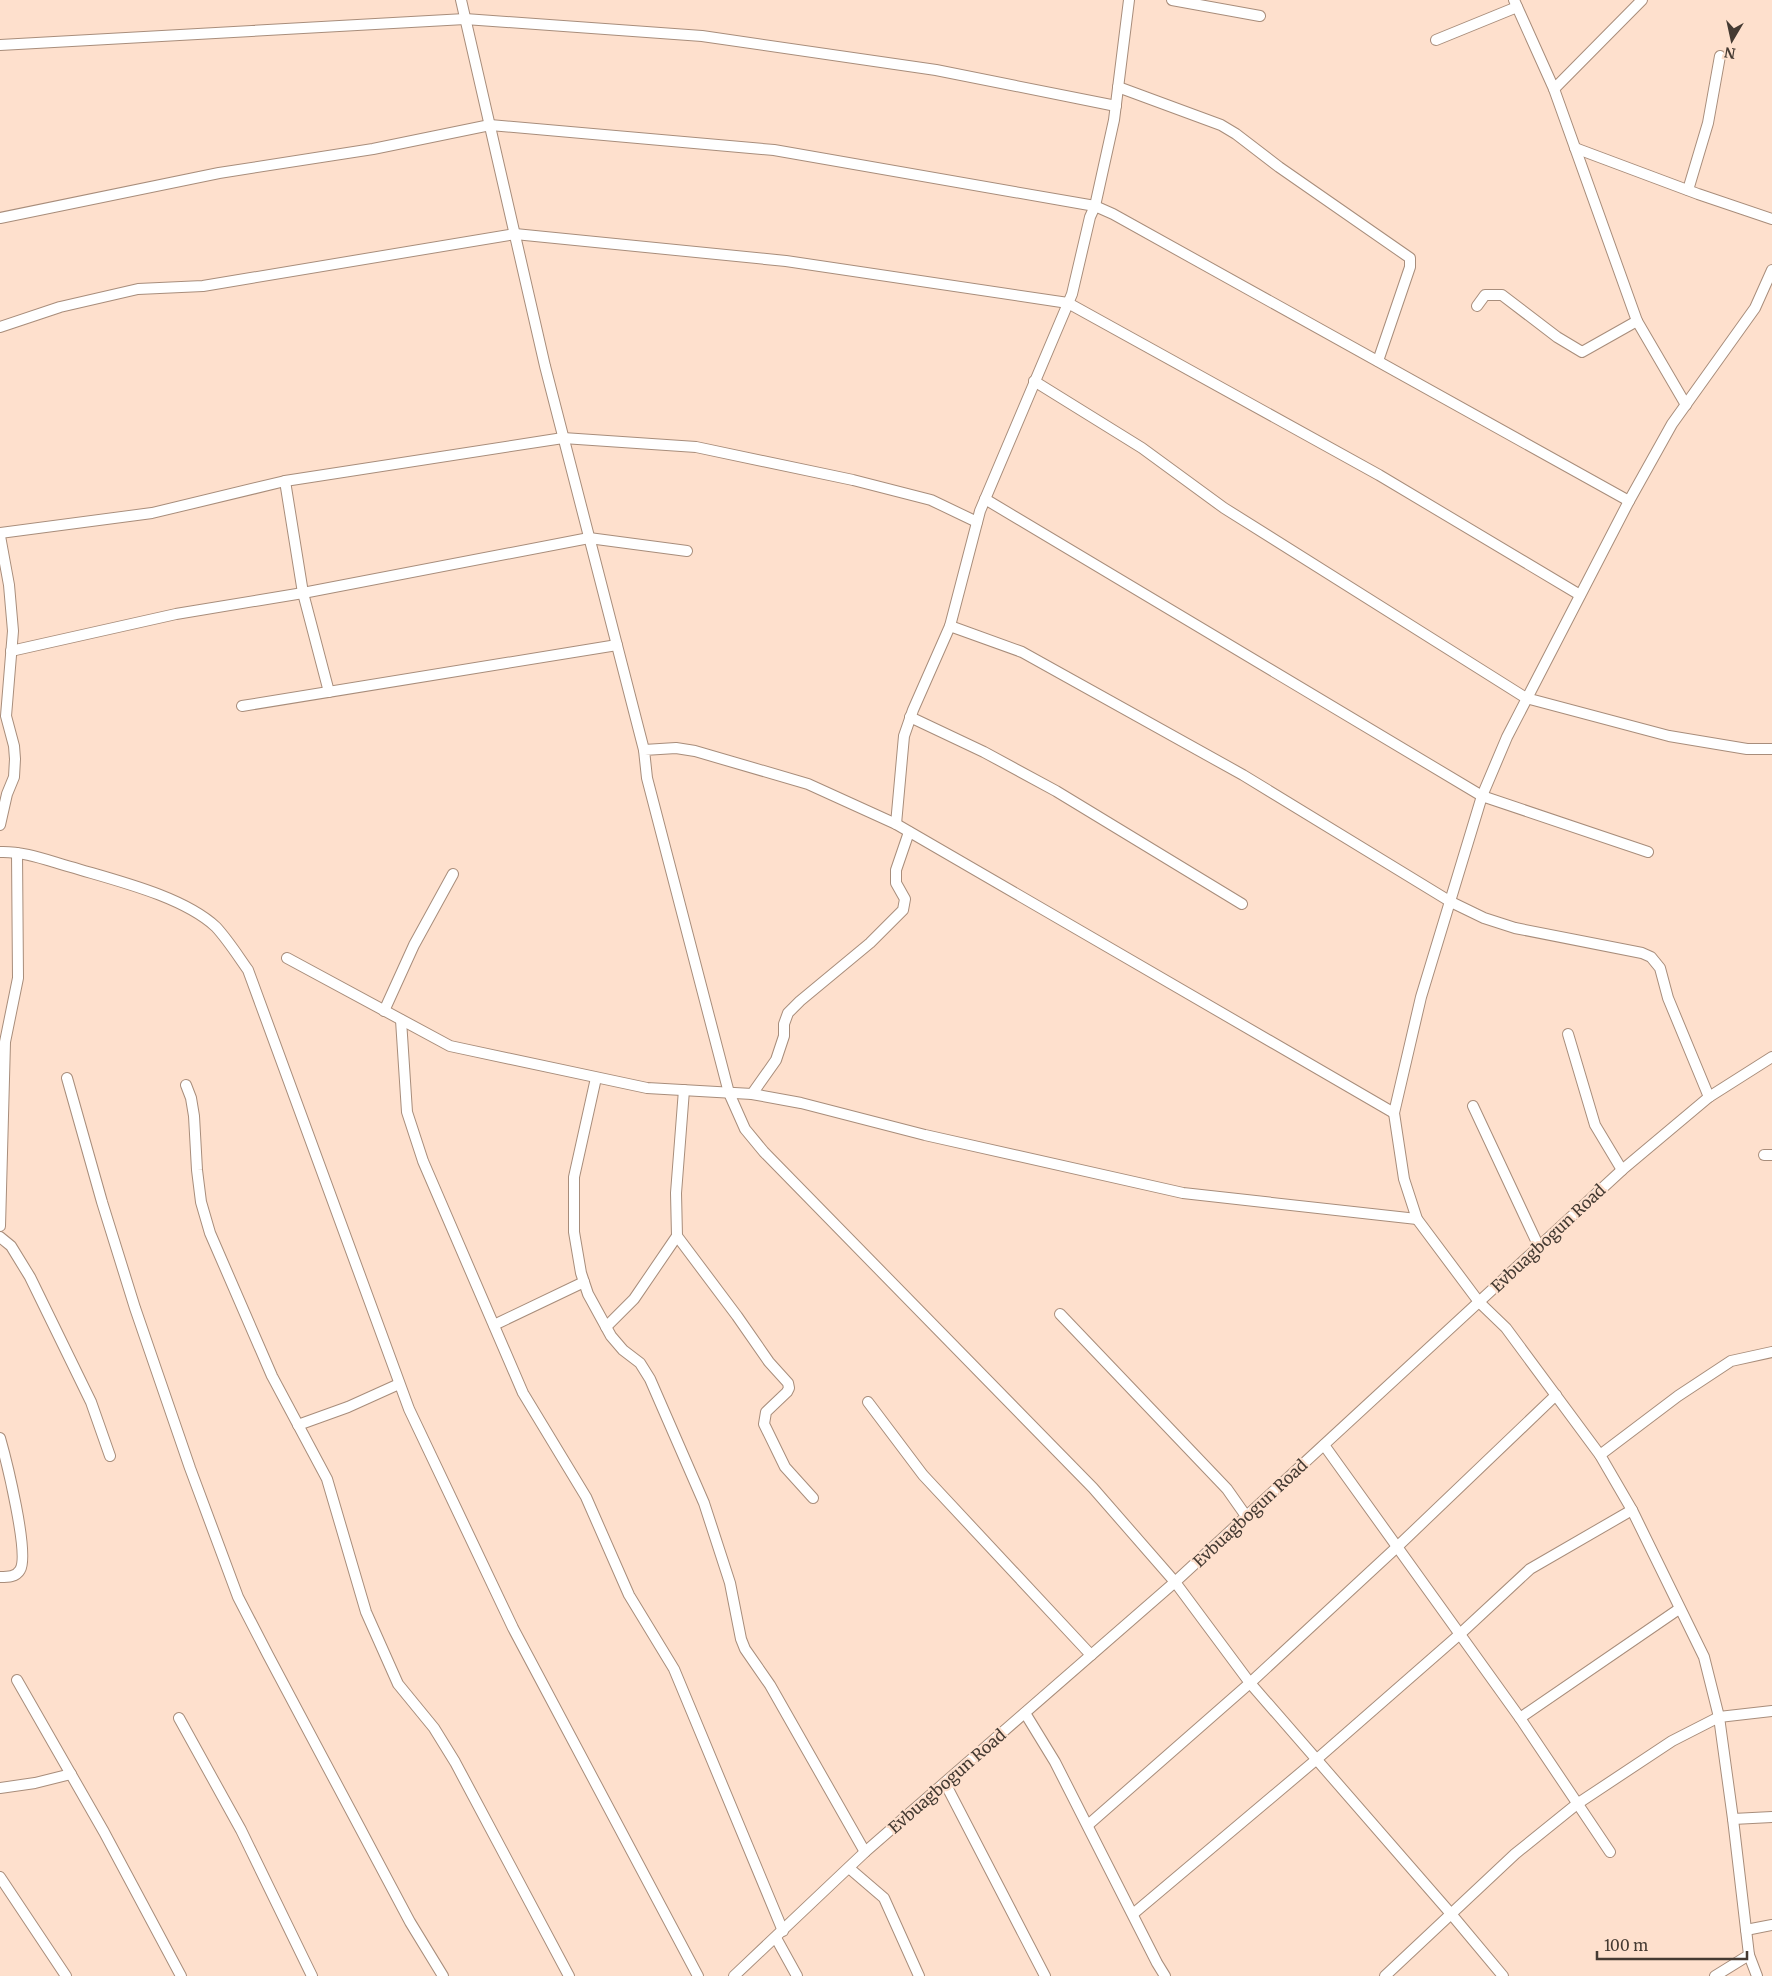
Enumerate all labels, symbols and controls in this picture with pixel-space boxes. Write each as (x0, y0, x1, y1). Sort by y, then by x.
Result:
north arrow (1707, 15, 1757, 65)
text: N (1723, 43, 1737, 63)
street label: Evbuagbogun Road (1487, 1180, 1610, 1296)
street label: Evbuagbogun Road (1189, 1455, 1312, 1571)
street label: Evbuagbogun Road (884, 1724, 1010, 1837)
scale bar (1597, 1928, 1747, 1960)
text: 100 m (1604, 1936, 1648, 1955)

